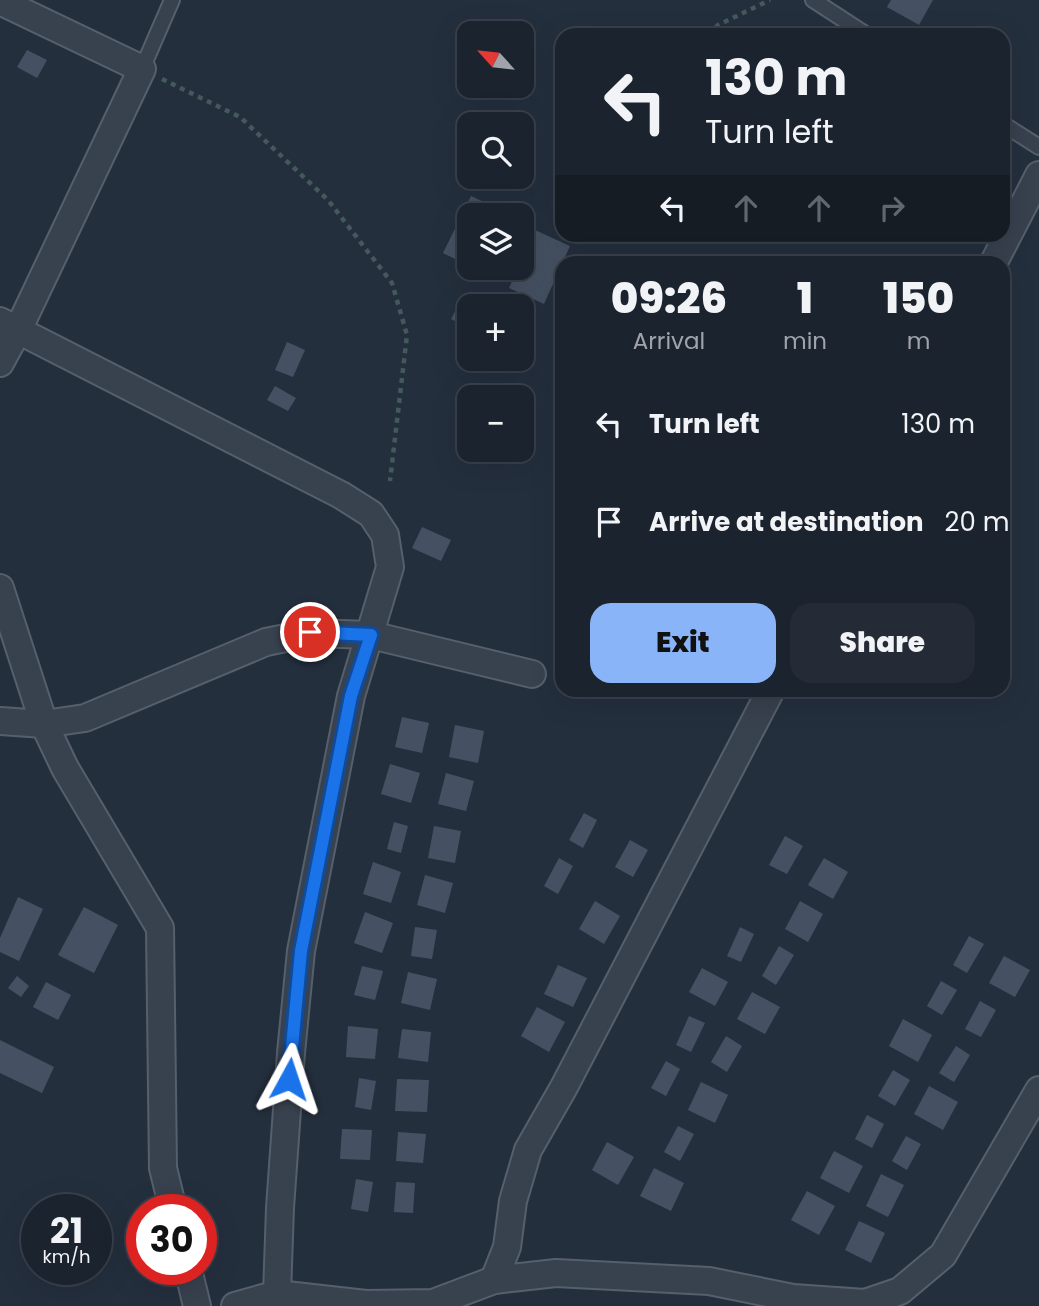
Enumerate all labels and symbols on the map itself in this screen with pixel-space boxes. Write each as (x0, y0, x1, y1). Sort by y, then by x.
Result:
north arrow (457, 21, 534, 98)
pin (280, 602, 340, 662)
position arrow (252, 1042, 326, 1116)
speed limit sign: 30 (126, 1194, 217, 1285)

